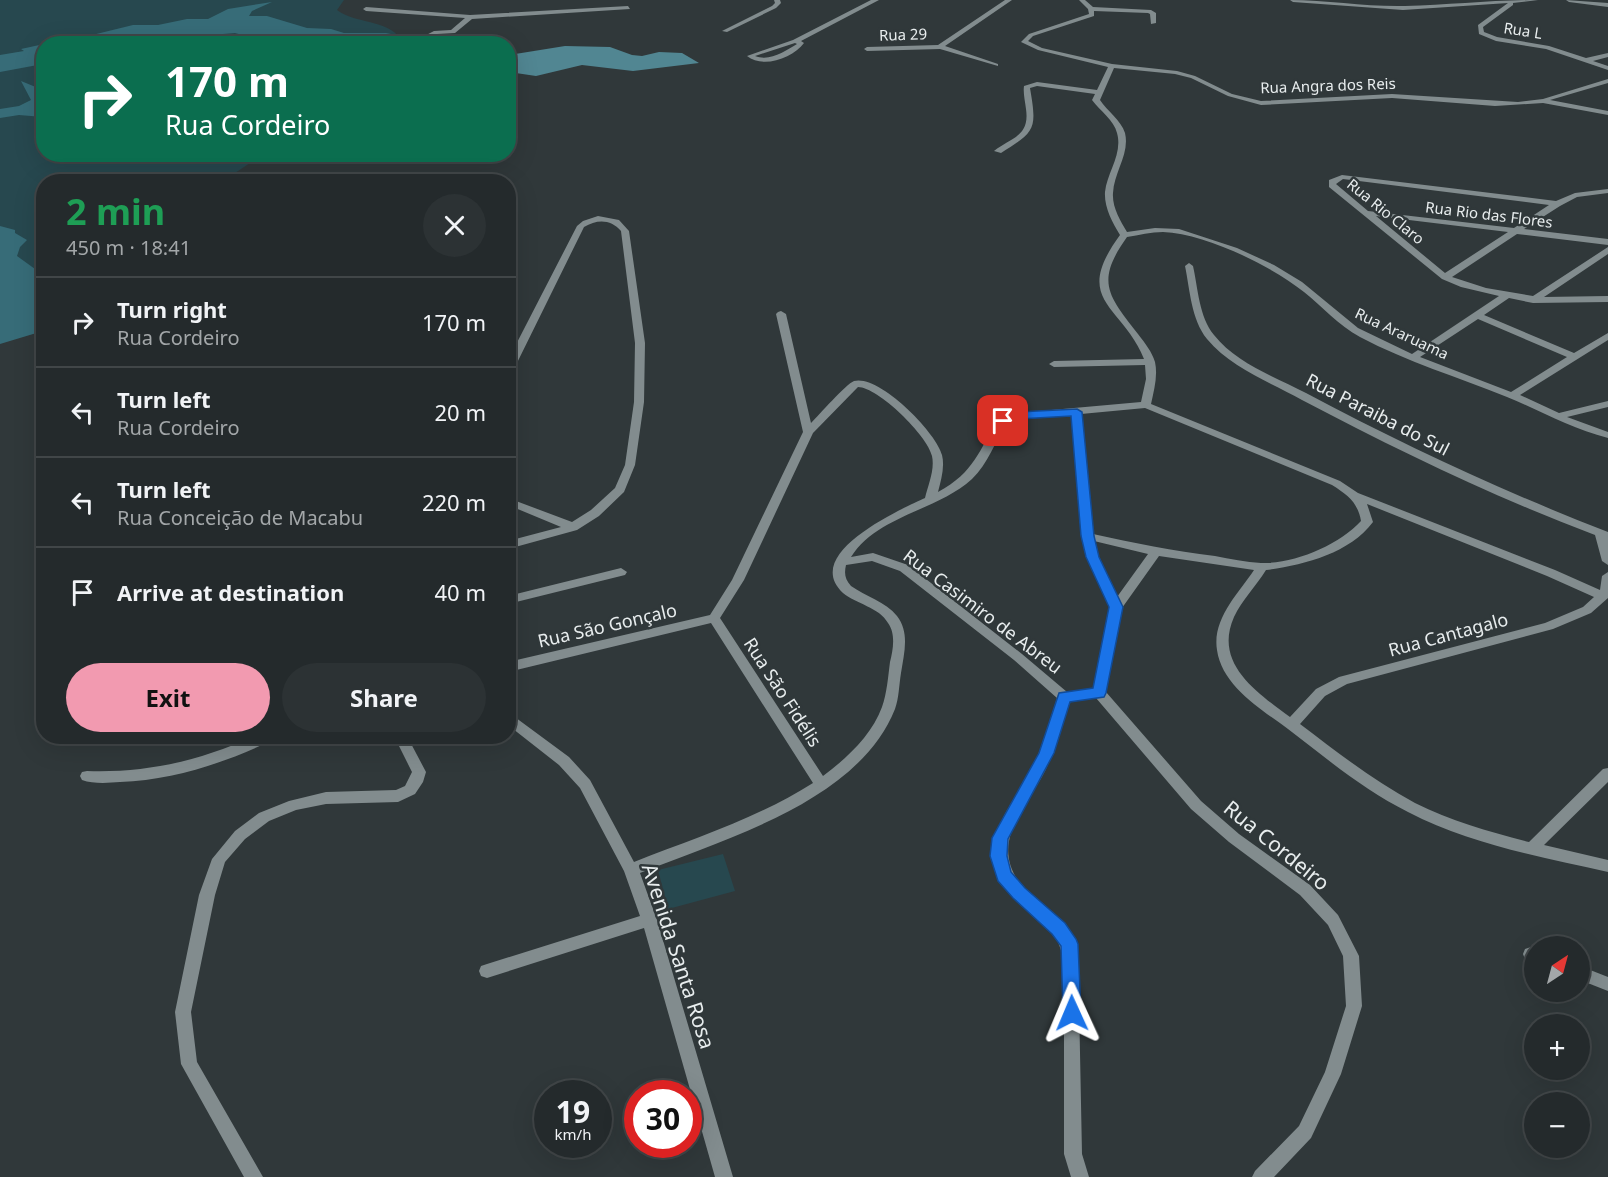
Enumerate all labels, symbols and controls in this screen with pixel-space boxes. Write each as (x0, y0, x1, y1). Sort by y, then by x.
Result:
street label: Rua L (1502, 17, 1544, 43)
street label: Rua 29 (879, 23, 927, 45)
text: 170 m (165, 52, 289, 109)
icon: right (66, 60, 144, 138)
street label: Rua Angra dos Reis (1260, 73, 1396, 97)
text: Rua Cordeiro (165, 106, 330, 143)
street label: Rua Rio Claro (1343, 174, 1429, 248)
text: 2 min (66, 187, 165, 236)
button: close (423, 194, 486, 257)
street label: Rua Rio das Flores (1424, 196, 1554, 232)
text: 450 m · 18:41 (66, 234, 191, 261)
text: Turn right (117, 294, 227, 324)
street label: Rua Araruama (1352, 303, 1452, 363)
icon: right (66, 306, 99, 339)
text: 170 m (422, 307, 486, 337)
text: Rua Cordeiro (117, 324, 240, 351)
street label: Rua Paraiba do Sul (1302, 367, 1454, 461)
text: Turn left (117, 384, 211, 414)
pin (977, 395, 1028, 446)
icon: left (66, 396, 99, 429)
text: 20 m (435, 397, 486, 427)
icon: arrive (986, 404, 1019, 437)
text: Rua Cordeiro (117, 414, 240, 441)
text: Turn left (117, 474, 211, 504)
icon: left (66, 486, 99, 519)
text: 220 m (422, 487, 486, 517)
text: Rua Conceição de Macabu (117, 504, 363, 531)
street label: Rua Casimiro de Abreu (899, 543, 1067, 679)
icon: arrive (66, 576, 99, 609)
text: Arrive at destination (117, 577, 344, 607)
text: 40 m (435, 577, 486, 607)
street label: Rua São Gonçalo (535, 597, 679, 653)
street label: Rua Cantagalo (1385, 606, 1511, 662)
street label: Rua São Fidélis (739, 633, 827, 751)
button: Exit (66, 663, 270, 732)
button: Share (282, 663, 486, 732)
street label: Rua Cordeiro (1218, 794, 1336, 896)
street label: Avenida Santa Rosa (636, 860, 722, 1052)
north arrow (1524, 936, 1590, 1002)
map controls (1524, 936, 1590, 1158)
position arrow (1040, 981, 1104, 1045)
button: + (1524, 1014, 1590, 1080)
speed limit sign: 30 (624, 1080, 702, 1158)
text: 19 (556, 1091, 590, 1132)
button: − (1524, 1092, 1590, 1158)
text: km/h (555, 1124, 591, 1144)

